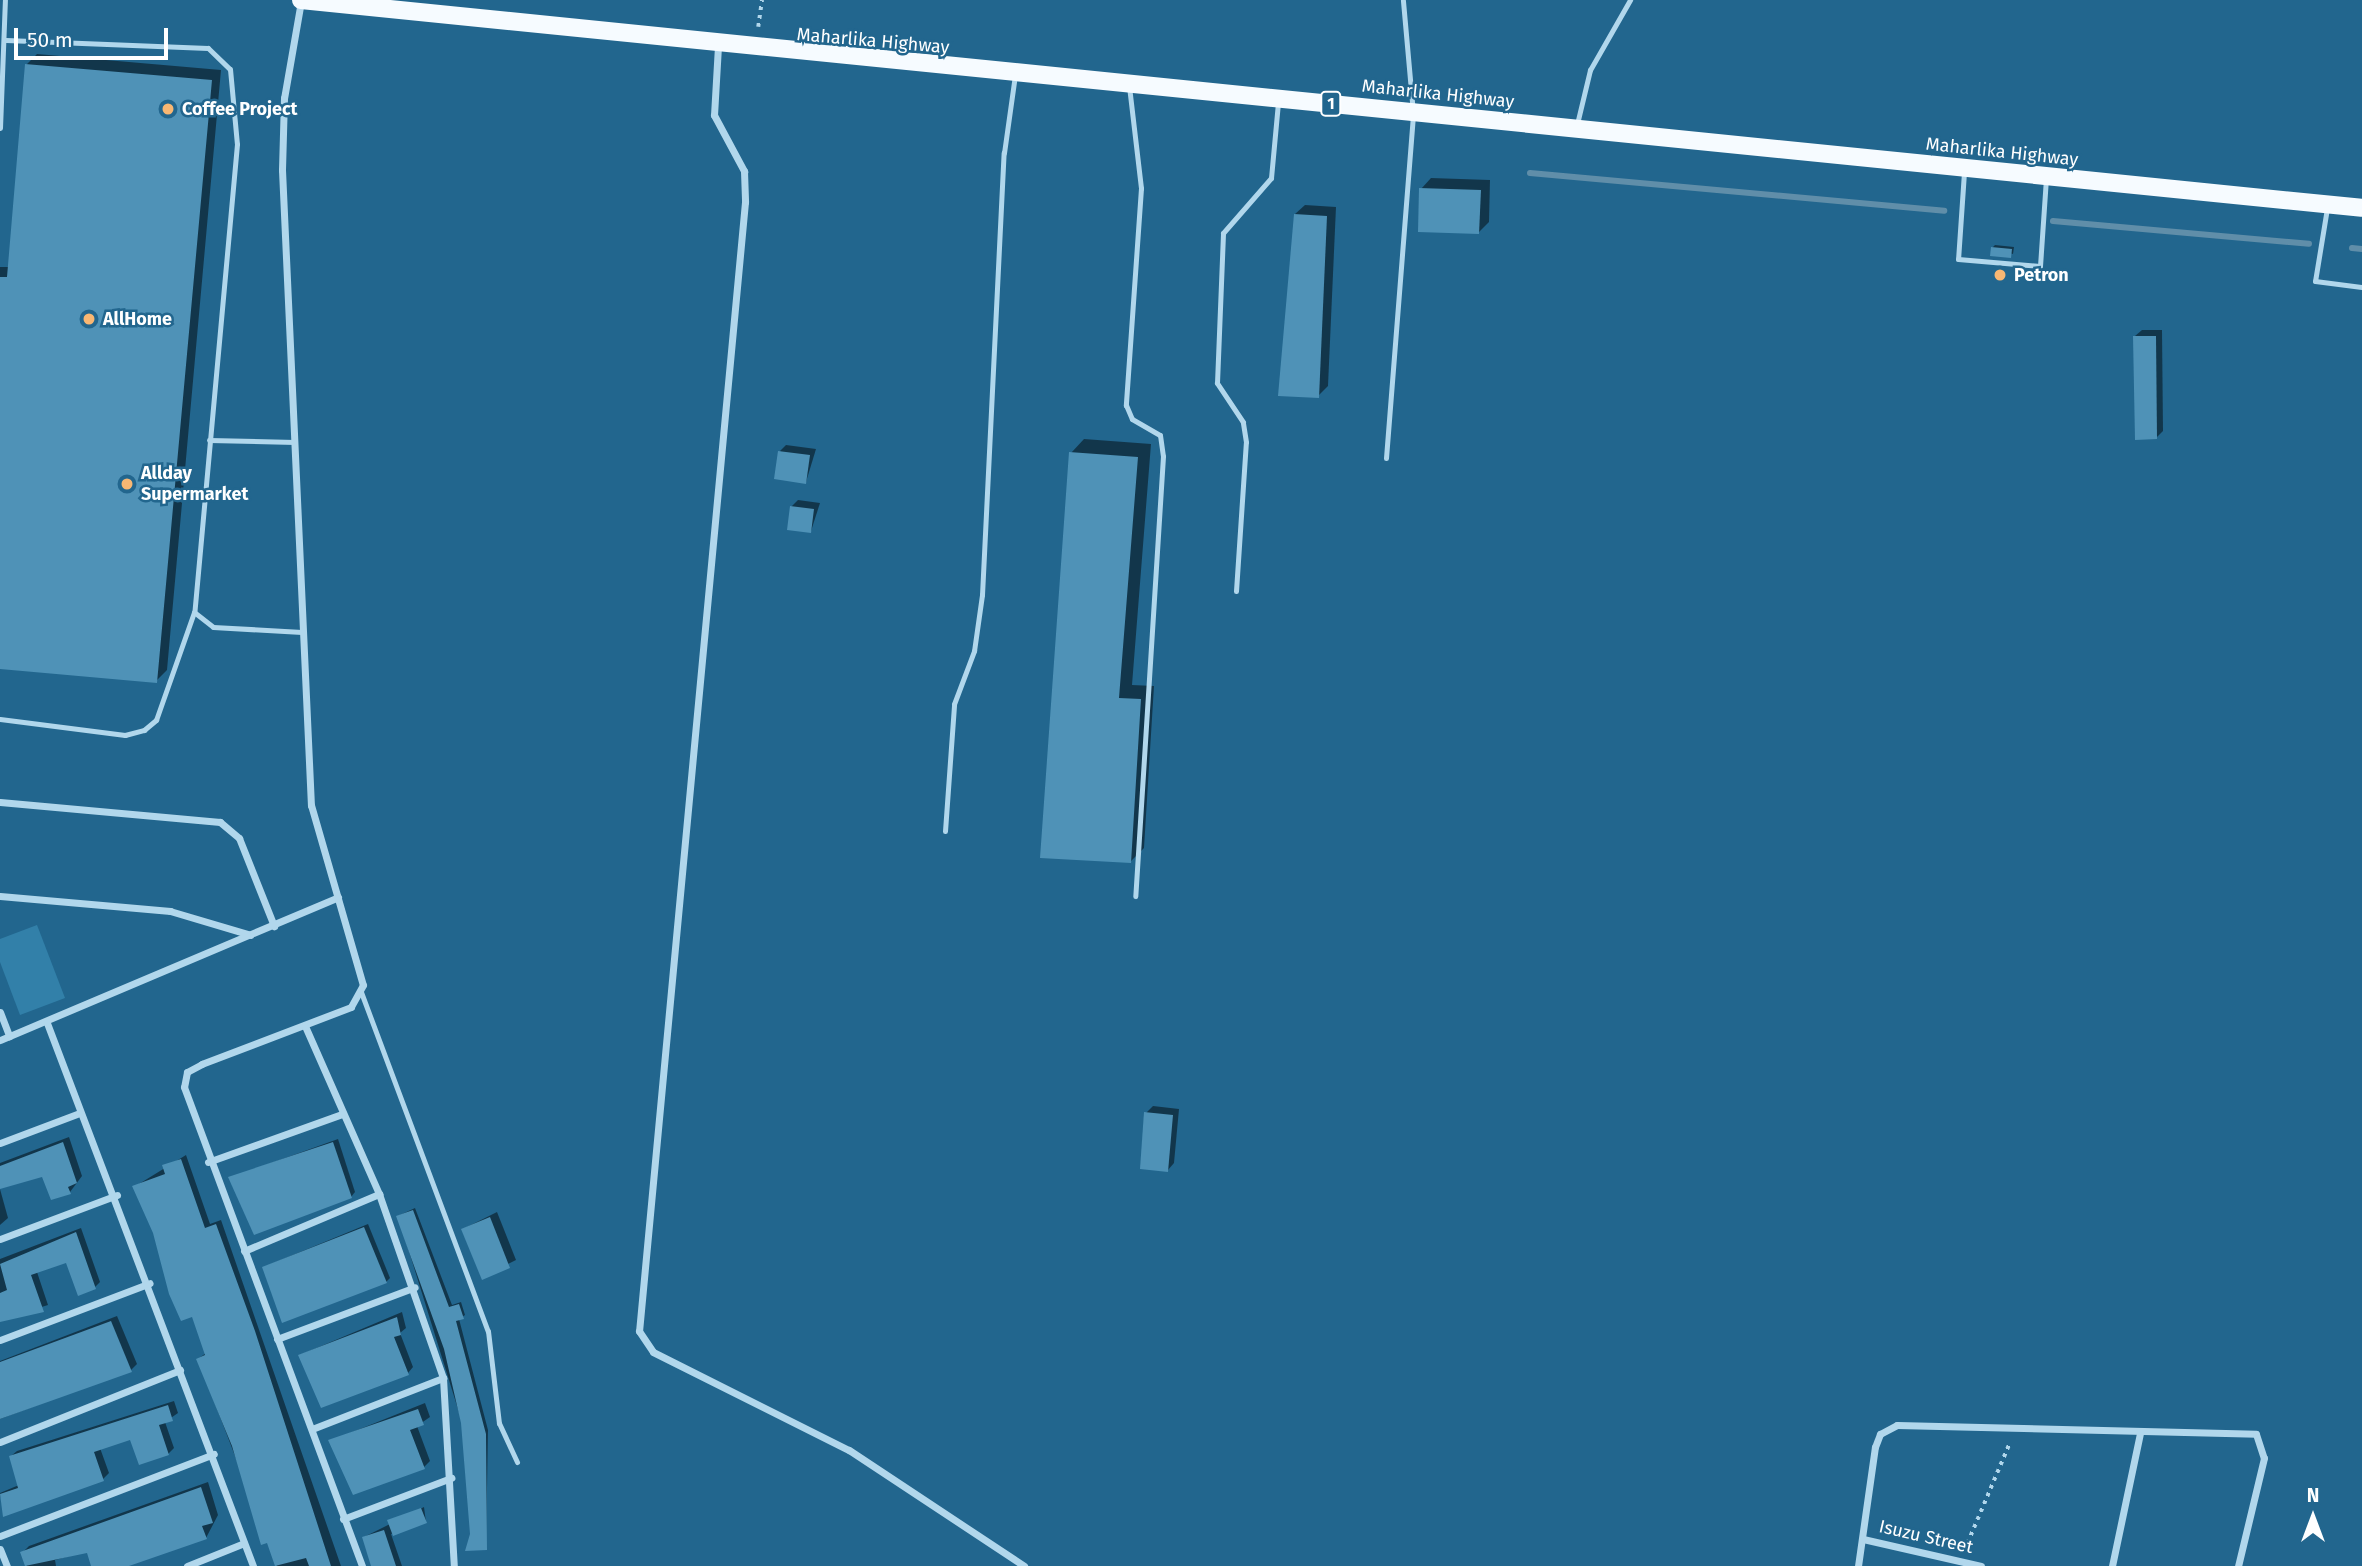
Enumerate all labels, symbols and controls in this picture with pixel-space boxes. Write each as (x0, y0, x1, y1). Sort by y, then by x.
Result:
scale bar (18, 14, 172, 58)
street label: Maharlika Highway (796, 24, 950, 58)
text: 50 m (27, 27, 73, 53)
street label: Maharlika Highway (1361, 75, 1515, 113)
road number: 1 (1319, 92, 1343, 116)
place label: Coffee Project (182, 98, 297, 120)
marker: Coffee Project (160, 101, 176, 117)
street label: Maharlika Highway (1925, 133, 2079, 171)
place label: Petron (2014, 264, 2069, 286)
marker: Petron (1992, 267, 2008, 283)
place label: AllHome (103, 308, 172, 330)
marker: AllHome (81, 311, 97, 327)
place label: Allday Supermarket (141, 463, 248, 505)
marker: Allday Supermarket (119, 476, 135, 492)
north arrow (2278, 1482, 2348, 1552)
text: N (2307, 1484, 2319, 1507)
street label: Isuzu Street (1877, 1516, 1975, 1558)

